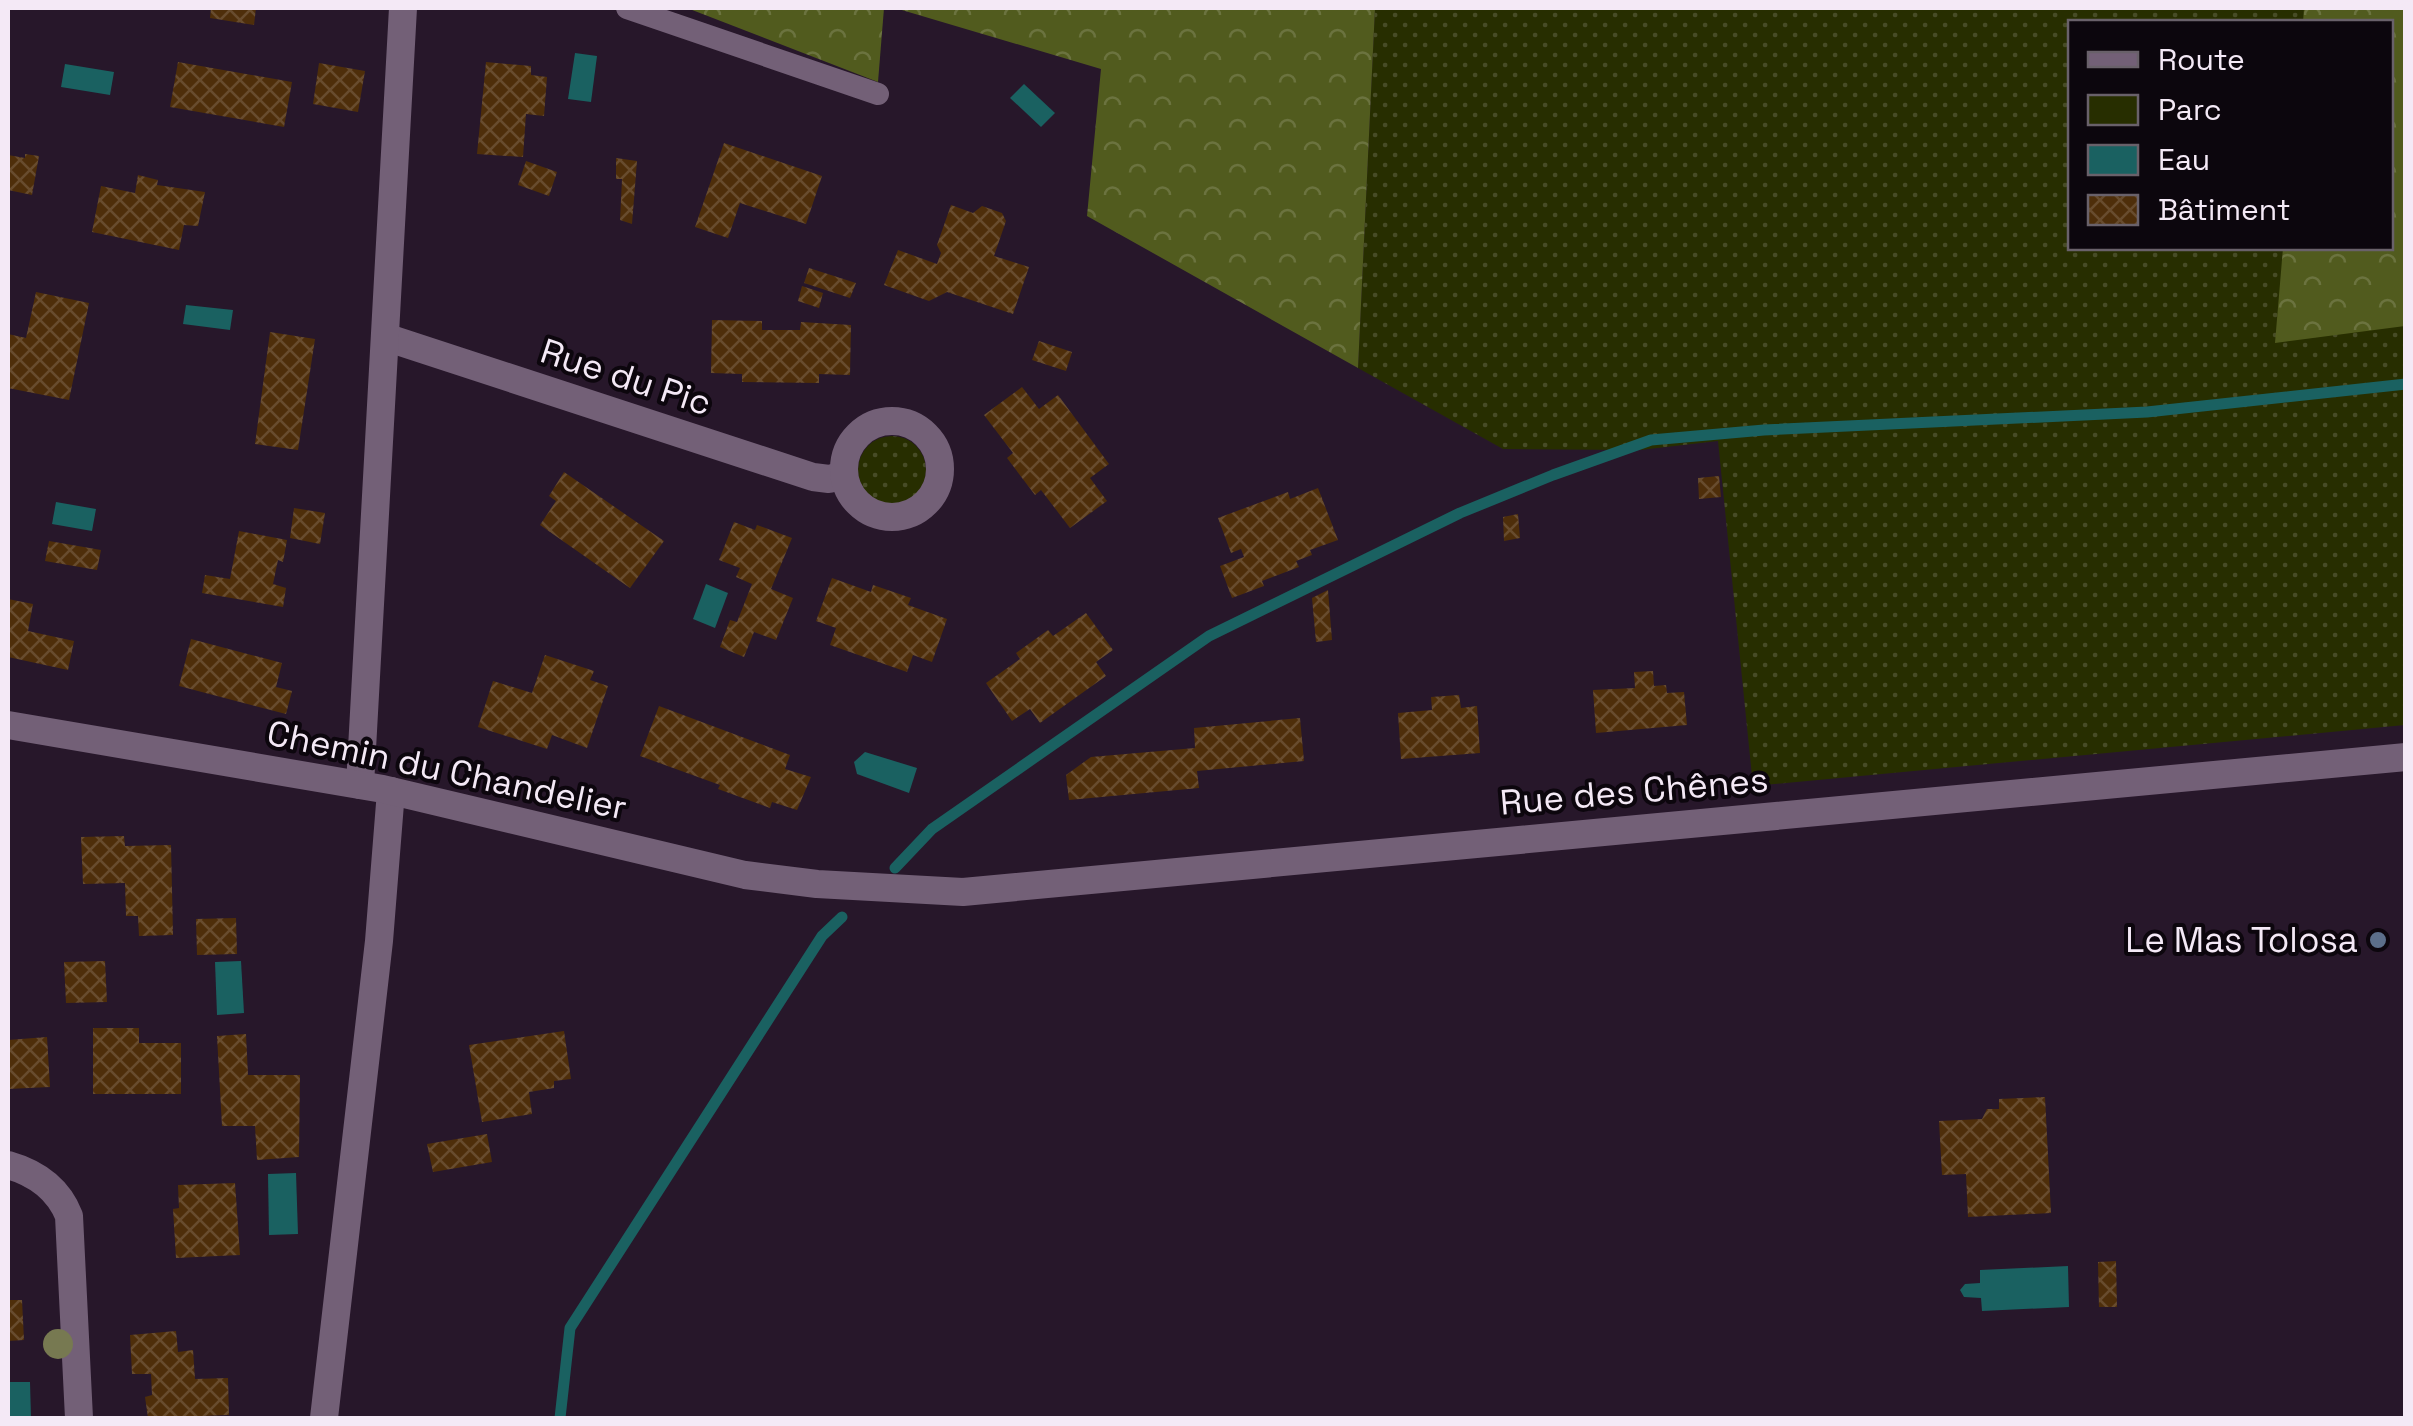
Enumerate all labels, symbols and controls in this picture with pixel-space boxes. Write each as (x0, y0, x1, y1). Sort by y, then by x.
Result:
legend (2068, 20, 2393, 250)
text: Route (2158, 40, 2245, 79)
text: Parc (2158, 90, 2222, 129)
text: Eau (2158, 140, 2210, 179)
text: Bâtiment (2158, 190, 2291, 229)
street label: Rue du Pic (535, 329, 717, 425)
street label: Chemin du Chandelier (263, 710, 631, 830)
street label: Rue des Chênes (1498, 757, 1770, 825)
place label: Le Mas Tolosa (2125, 918, 2358, 962)
marker: Le Mas Tolosa (2367, 929, 2389, 951)

